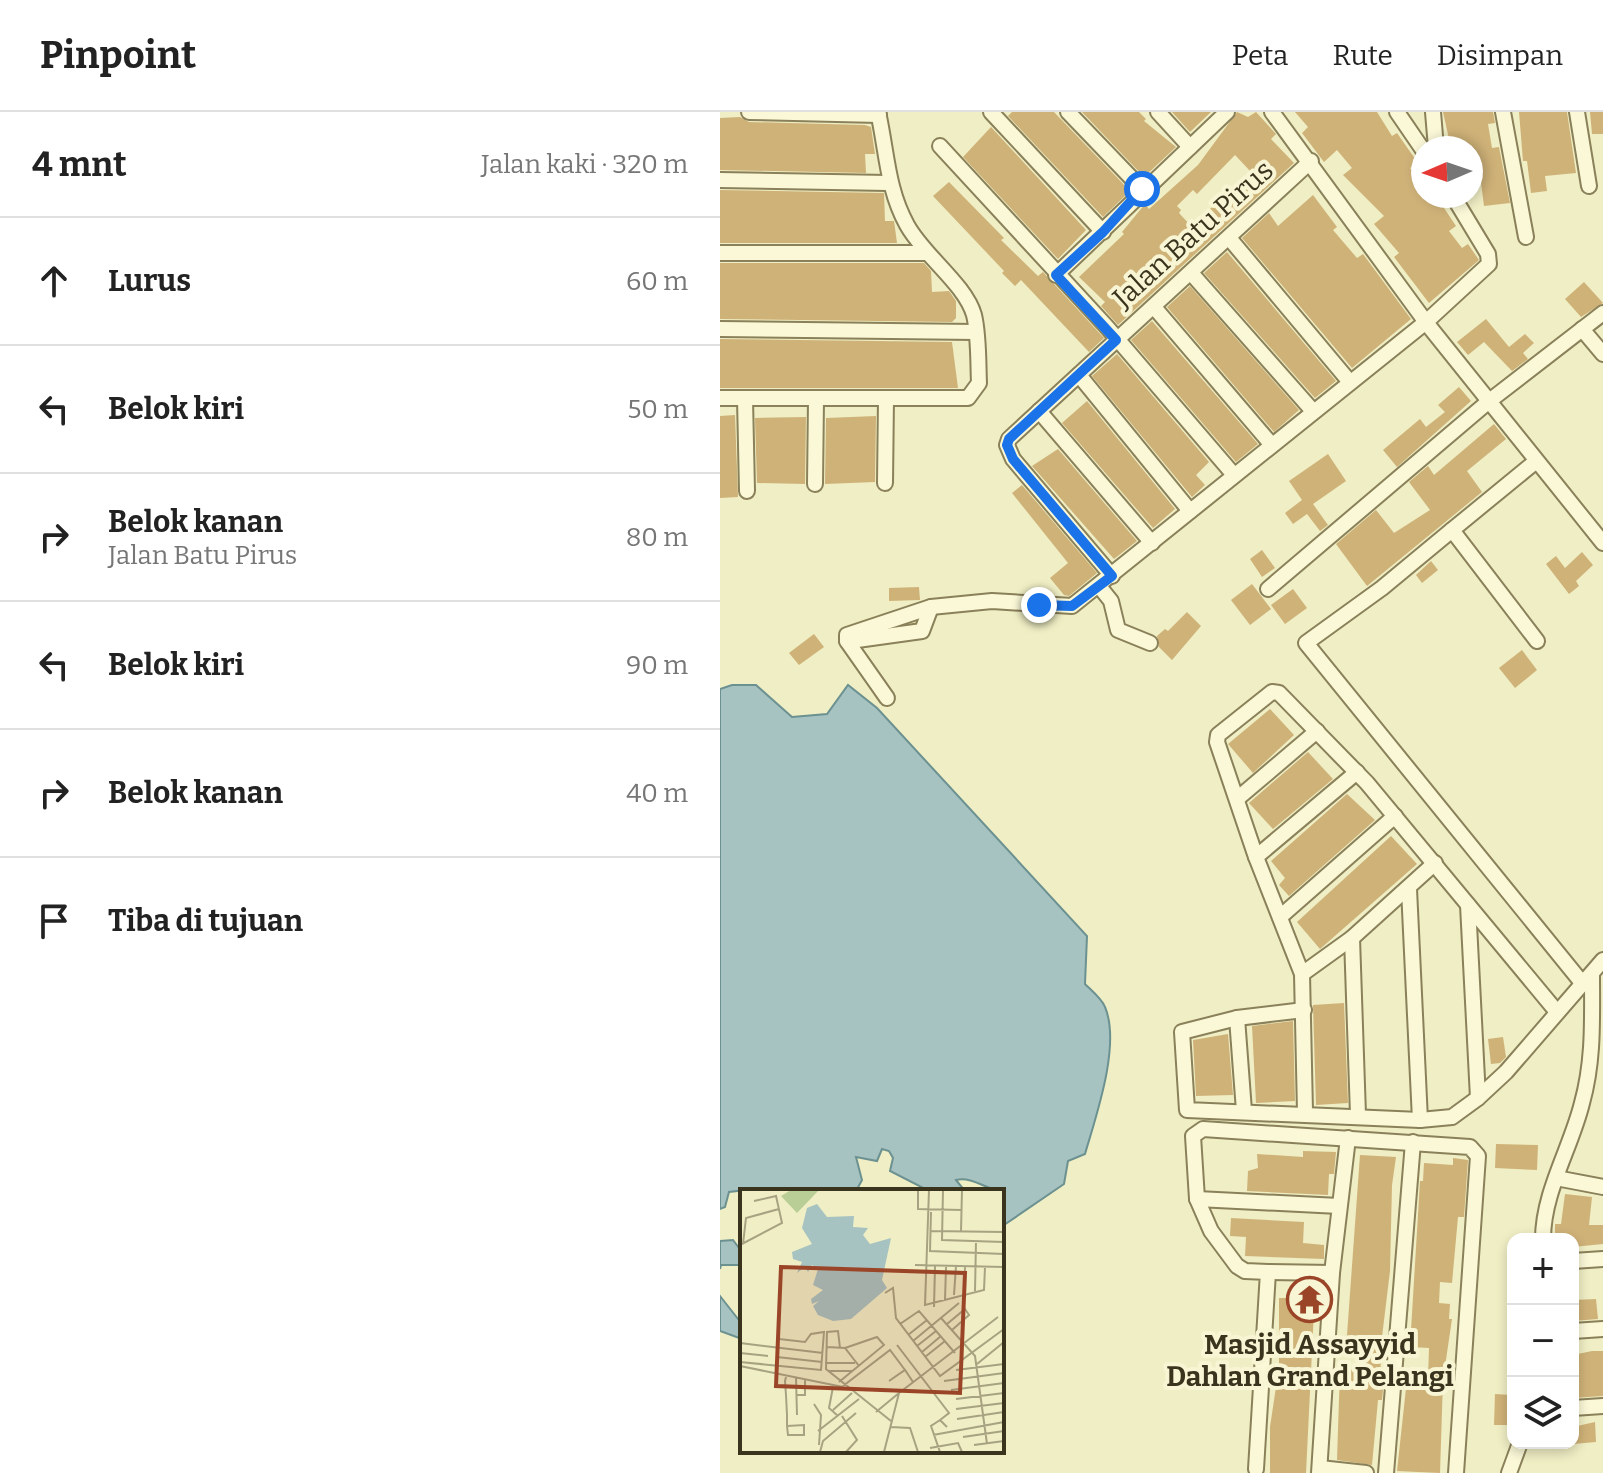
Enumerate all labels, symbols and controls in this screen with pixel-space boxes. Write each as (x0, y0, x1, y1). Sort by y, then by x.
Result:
text: Pinpoint (40, 32, 196, 78)
text: Peta (1232, 39, 1288, 72)
text: Rute (1332, 39, 1393, 72)
text: Disimpan (1437, 39, 1563, 72)
north arrow (1411, 136, 1483, 208)
text: 4 mnt (32, 144, 127, 185)
text: Jalan kaki · 320 m (481, 149, 688, 180)
street label: Jalan Batu Pirus (1105, 154, 1280, 315)
route start (1124, 171, 1160, 207)
icon: ahead (32, 259, 76, 303)
text: Lurus (108, 263, 191, 299)
text: 60 m (626, 266, 688, 297)
icon: left (32, 387, 76, 431)
text: Belok kiri (108, 391, 244, 427)
text: 50 m (627, 394, 688, 425)
text: Belok kanan (108, 504, 283, 540)
icon: right (32, 515, 76, 559)
text: 80 m (626, 522, 688, 553)
text: Jalan Batu Pirus (108, 540, 297, 571)
route end (1021, 587, 1057, 623)
icon: left (32, 643, 76, 687)
text: Belok kiri (108, 647, 244, 683)
text: 90 m (626, 650, 688, 681)
icon: right (32, 771, 76, 815)
text: Belok kanan (108, 775, 283, 811)
text: 40 m (626, 778, 688, 809)
icon: arrive (32, 899, 76, 943)
text: Tiba di tujuan (108, 903, 303, 939)
inset map (740, 1189, 1004, 1453)
map controls (1507, 1233, 1579, 1449)
button: + (1507, 1233, 1579, 1305)
temple icon: Masjid Assayyid Dahlan Grand Pelangi (1286, 1275, 1334, 1323)
button: − (1507, 1305, 1579, 1377)
place label: Masjid Assayyid Dahlan Grand Pelangi (1166, 1328, 1454, 1393)
button: layers (1507, 1377, 1579, 1449)

